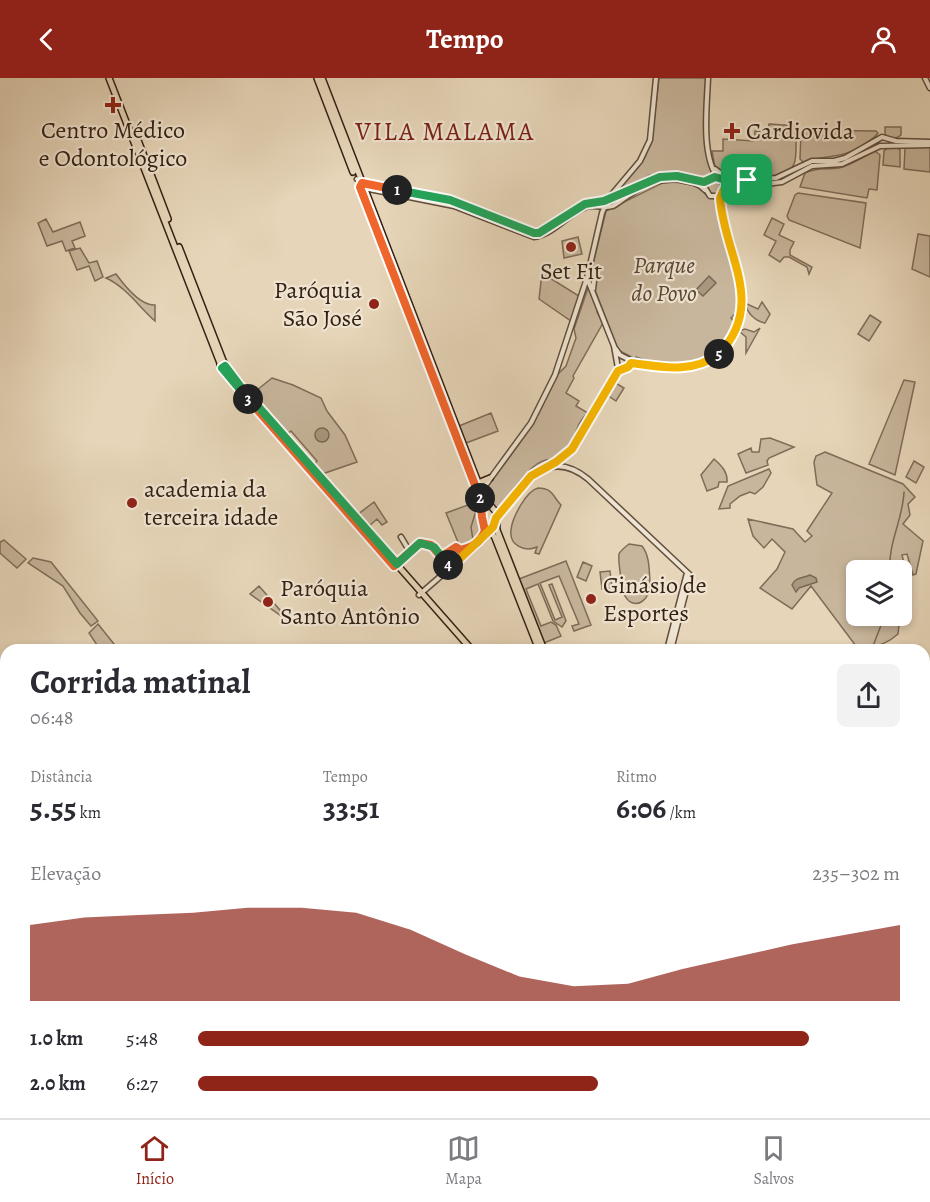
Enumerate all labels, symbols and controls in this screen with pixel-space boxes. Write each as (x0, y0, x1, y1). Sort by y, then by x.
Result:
text: Tempo (426, 21, 504, 57)
icon: back (30, 23, 63, 56)
icon: person (867, 23, 900, 56)
marker: Centro Médico e Odontológico (104, 96, 122, 114)
place label: Centro Médico e Odontológico (39, 114, 187, 174)
district label: VILA MALAMA (354, 114, 535, 149)
place label: Cardiovida (746, 115, 855, 147)
marker: Cardiovida (723, 122, 741, 140)
pin (721, 154, 772, 205)
icon: arrive (730, 163, 763, 196)
pin: 1 (382, 175, 412, 205)
text: 1 (394, 179, 400, 201)
marker: Set Fit (564, 240, 578, 254)
park label: Parque do Povo (631, 249, 697, 309)
place label: Set Fit (540, 255, 602, 287)
place label: Paróquia São José (274, 274, 363, 334)
marker: Paróquia São José (367, 297, 381, 311)
pin: 5 (704, 339, 734, 369)
text: 5 (716, 343, 722, 365)
pin: 3 (233, 384, 263, 414)
text: 3 (245, 388, 251, 410)
place label: academia da terceira idade (144, 473, 278, 533)
pin: 2 (465, 483, 495, 513)
text: 2 (476, 487, 484, 509)
marker: academia da terceira idade (125, 496, 139, 510)
pin: 4 (433, 550, 463, 580)
text: 4 (444, 554, 452, 576)
map controls (846, 560, 912, 626)
button: layers (846, 560, 912, 626)
place label: Ginásio de Esportes (603, 569, 706, 629)
place label: Paróquia Santo Antônio (280, 572, 420, 632)
marker: Ginásio de Esportes (584, 592, 598, 606)
marker: Paróquia Santo Antônio (261, 595, 275, 609)
text: Corrida matinal (30, 659, 250, 704)
button: share (837, 664, 900, 727)
text: 06:48 (30, 704, 73, 731)
text: Distância (30, 766, 92, 788)
text: Tempo (323, 766, 368, 788)
text: Ritmo (616, 766, 657, 788)
text: 5.55 (30, 788, 77, 828)
text: 33:51 (323, 788, 380, 828)
text: 6:06 (616, 788, 666, 828)
text: km (77, 802, 101, 824)
text: /km (666, 802, 696, 824)
text: Elevação (30, 860, 101, 887)
text: 235–302 m (812, 860, 900, 887)
text: 1.0 km (30, 1025, 83, 1052)
text: 5:48 (126, 1025, 158, 1052)
text: 2.0 km (30, 1070, 86, 1097)
text: 6:27 (126, 1070, 158, 1097)
tab: Início (136, 1132, 174, 1190)
tab: Mapa (445, 1132, 482, 1190)
tab: Salvos (753, 1132, 794, 1190)

